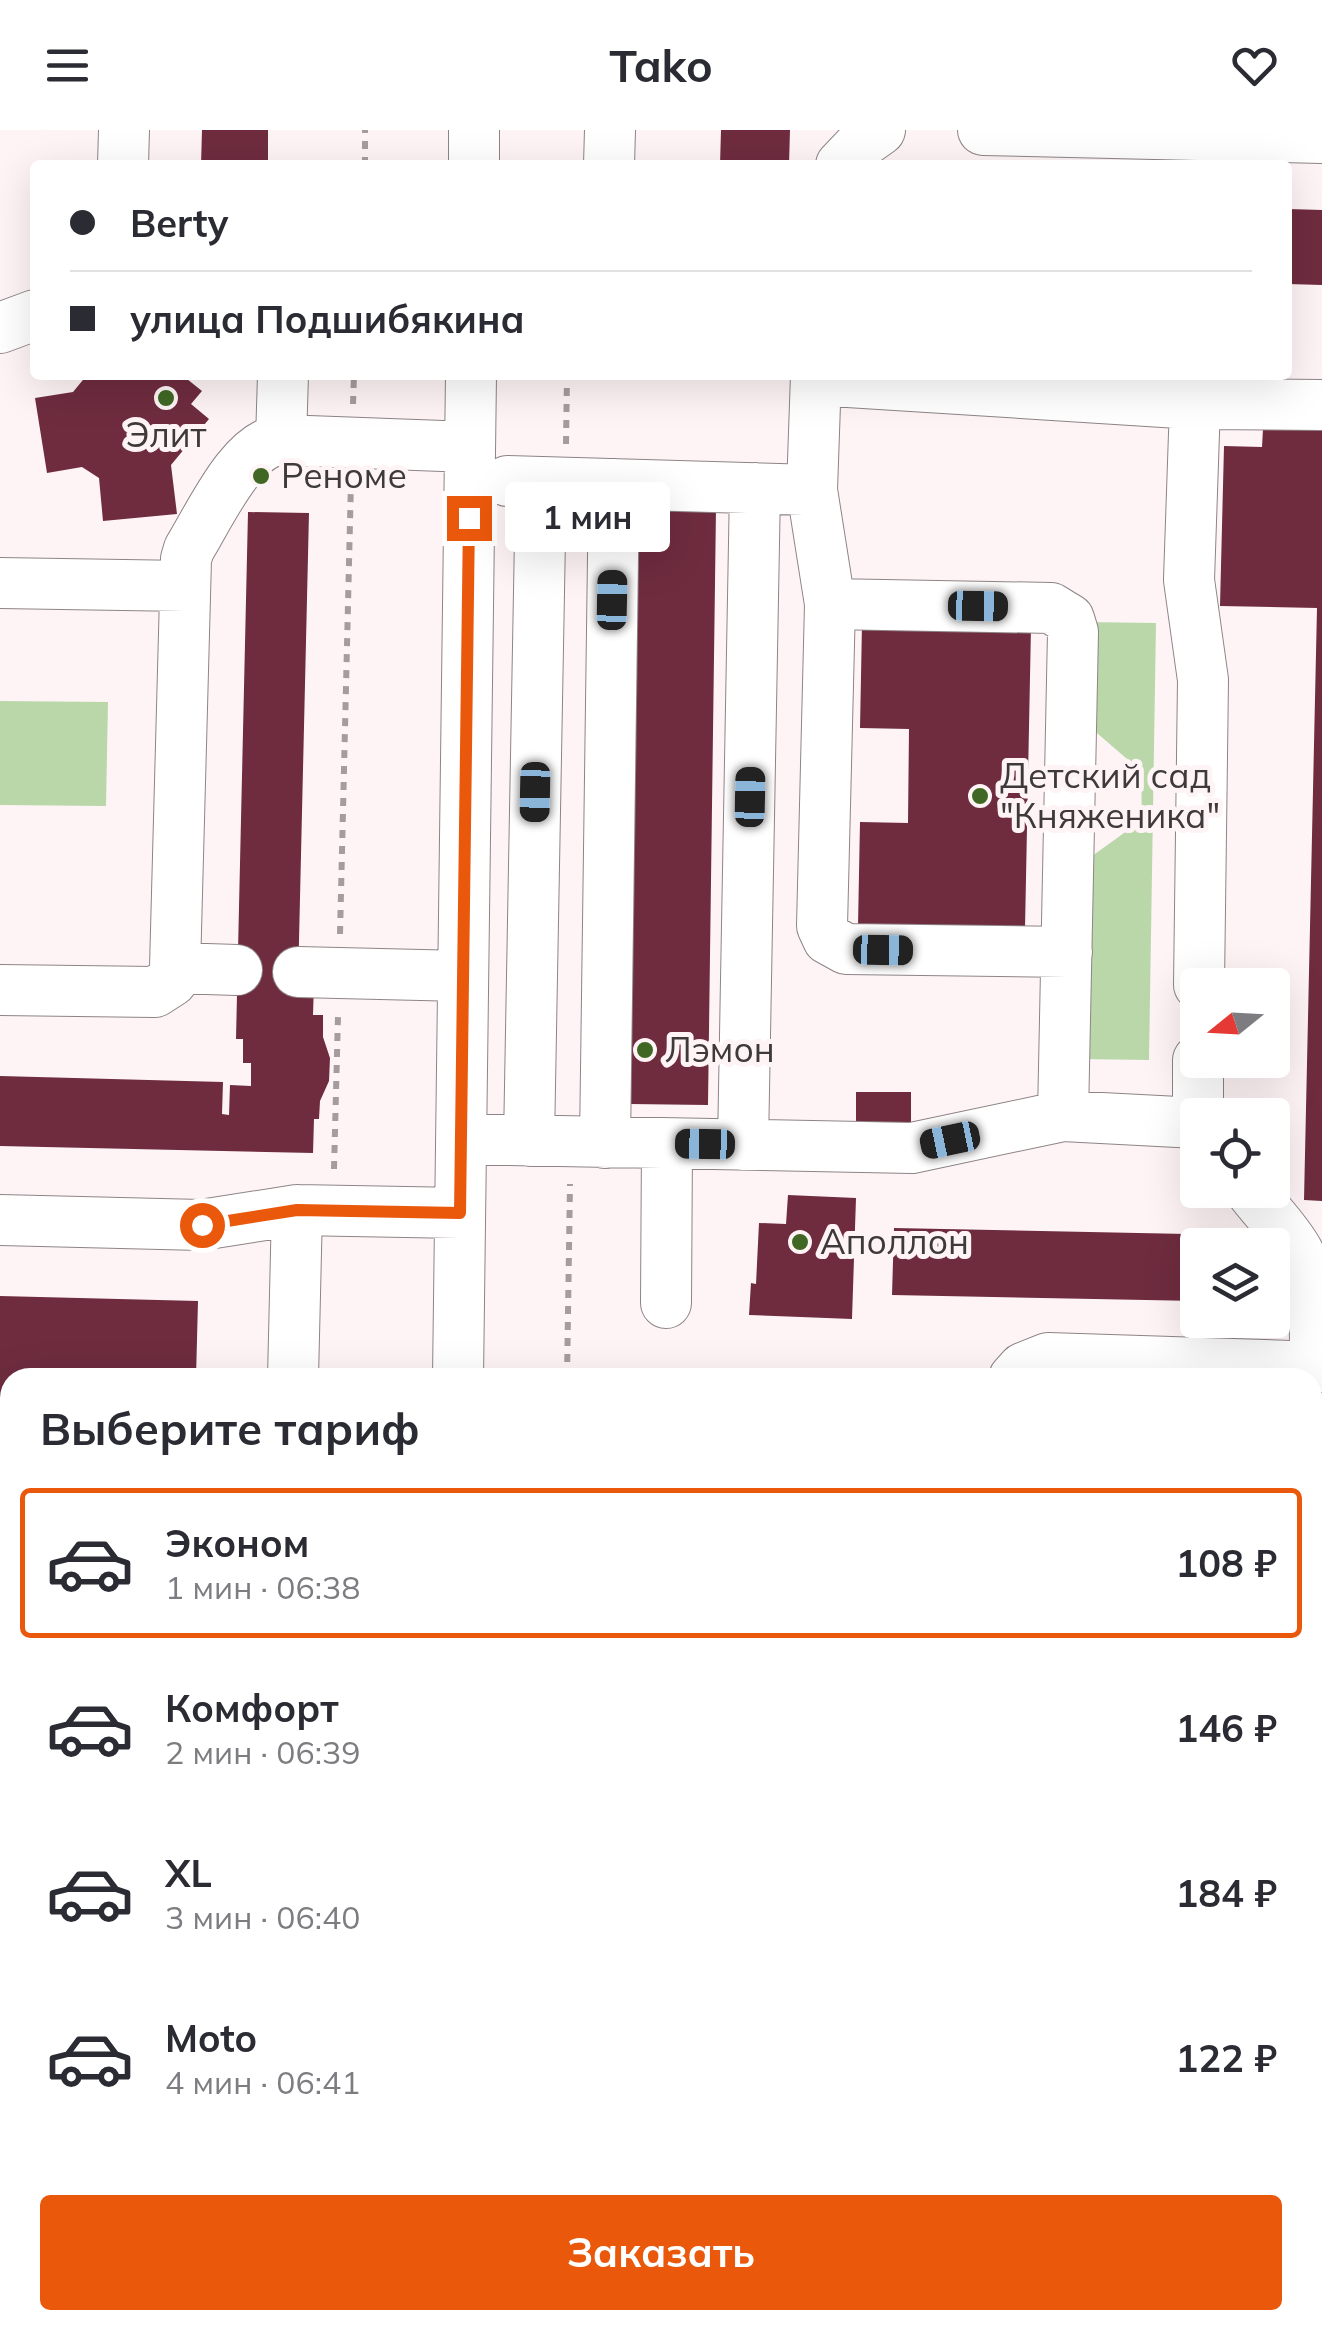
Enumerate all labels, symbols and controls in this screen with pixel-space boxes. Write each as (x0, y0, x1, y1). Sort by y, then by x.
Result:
text: Tako (609, 37, 713, 93)
icon: menu (40, 38, 95, 93)
icon: heart (1227, 38, 1282, 93)
text: Berty (130, 199, 228, 247)
text: улица Подшибякина (130, 295, 525, 343)
marker: Элит (155, 387, 177, 409)
place label: Элит (125, 412, 207, 456)
place label: Реноме (281, 453, 407, 497)
marker: Реноме (250, 465, 272, 487)
callout: 1 мин (504, 483, 669, 553)
route end (447, 496, 492, 541)
text: 1 мин (543, 497, 632, 537)
car (596, 570, 628, 630)
car (948, 590, 1008, 622)
place label: Детский сад "Княженика" (1000, 753, 1220, 837)
car (519, 762, 551, 822)
car (734, 767, 766, 827)
marker: Детский сад "Княженика" (969, 785, 991, 807)
car (853, 934, 913, 966)
north arrow (1180, 968, 1290, 1078)
map controls (1180, 968, 1290, 1338)
place label: Лэмон (665, 1027, 775, 1071)
marker: Лэмон (634, 1039, 656, 1061)
button: locate (1180, 1098, 1290, 1208)
car (918, 1119, 982, 1161)
car (675, 1128, 735, 1160)
route start (180, 1203, 225, 1248)
place label: Аполлон (820, 1219, 969, 1263)
button: layers (1180, 1228, 1290, 1338)
marker: Аполлон (789, 1231, 811, 1253)
text: Выберите тариф (40, 1400, 420, 1456)
icon: car (45, 1518, 135, 1608)
text: Эконом (165, 1519, 309, 1567)
text: 108 ₽ (1175, 1539, 1277, 1587)
text: 1 мин · 06:38 (165, 1567, 360, 1607)
icon: car (45, 1683, 135, 1773)
text: Комфорт (165, 1684, 339, 1732)
text: 146 ₽ (1175, 1704, 1277, 1752)
text: 2 мин · 06:39 (165, 1732, 360, 1772)
icon: car (45, 1848, 135, 1938)
text: XL (165, 1849, 212, 1897)
text: 184 ₽ (1175, 1869, 1277, 1917)
text: 3 мин · 06:40 (165, 1897, 360, 1937)
icon: car (45, 2013, 135, 2103)
text: Moto (165, 2014, 257, 2062)
text: 122 ₽ (1175, 2034, 1277, 2082)
text: 4 мин · 06:41 (165, 2062, 360, 2102)
button: Заказать (40, 2195, 1282, 2310)

